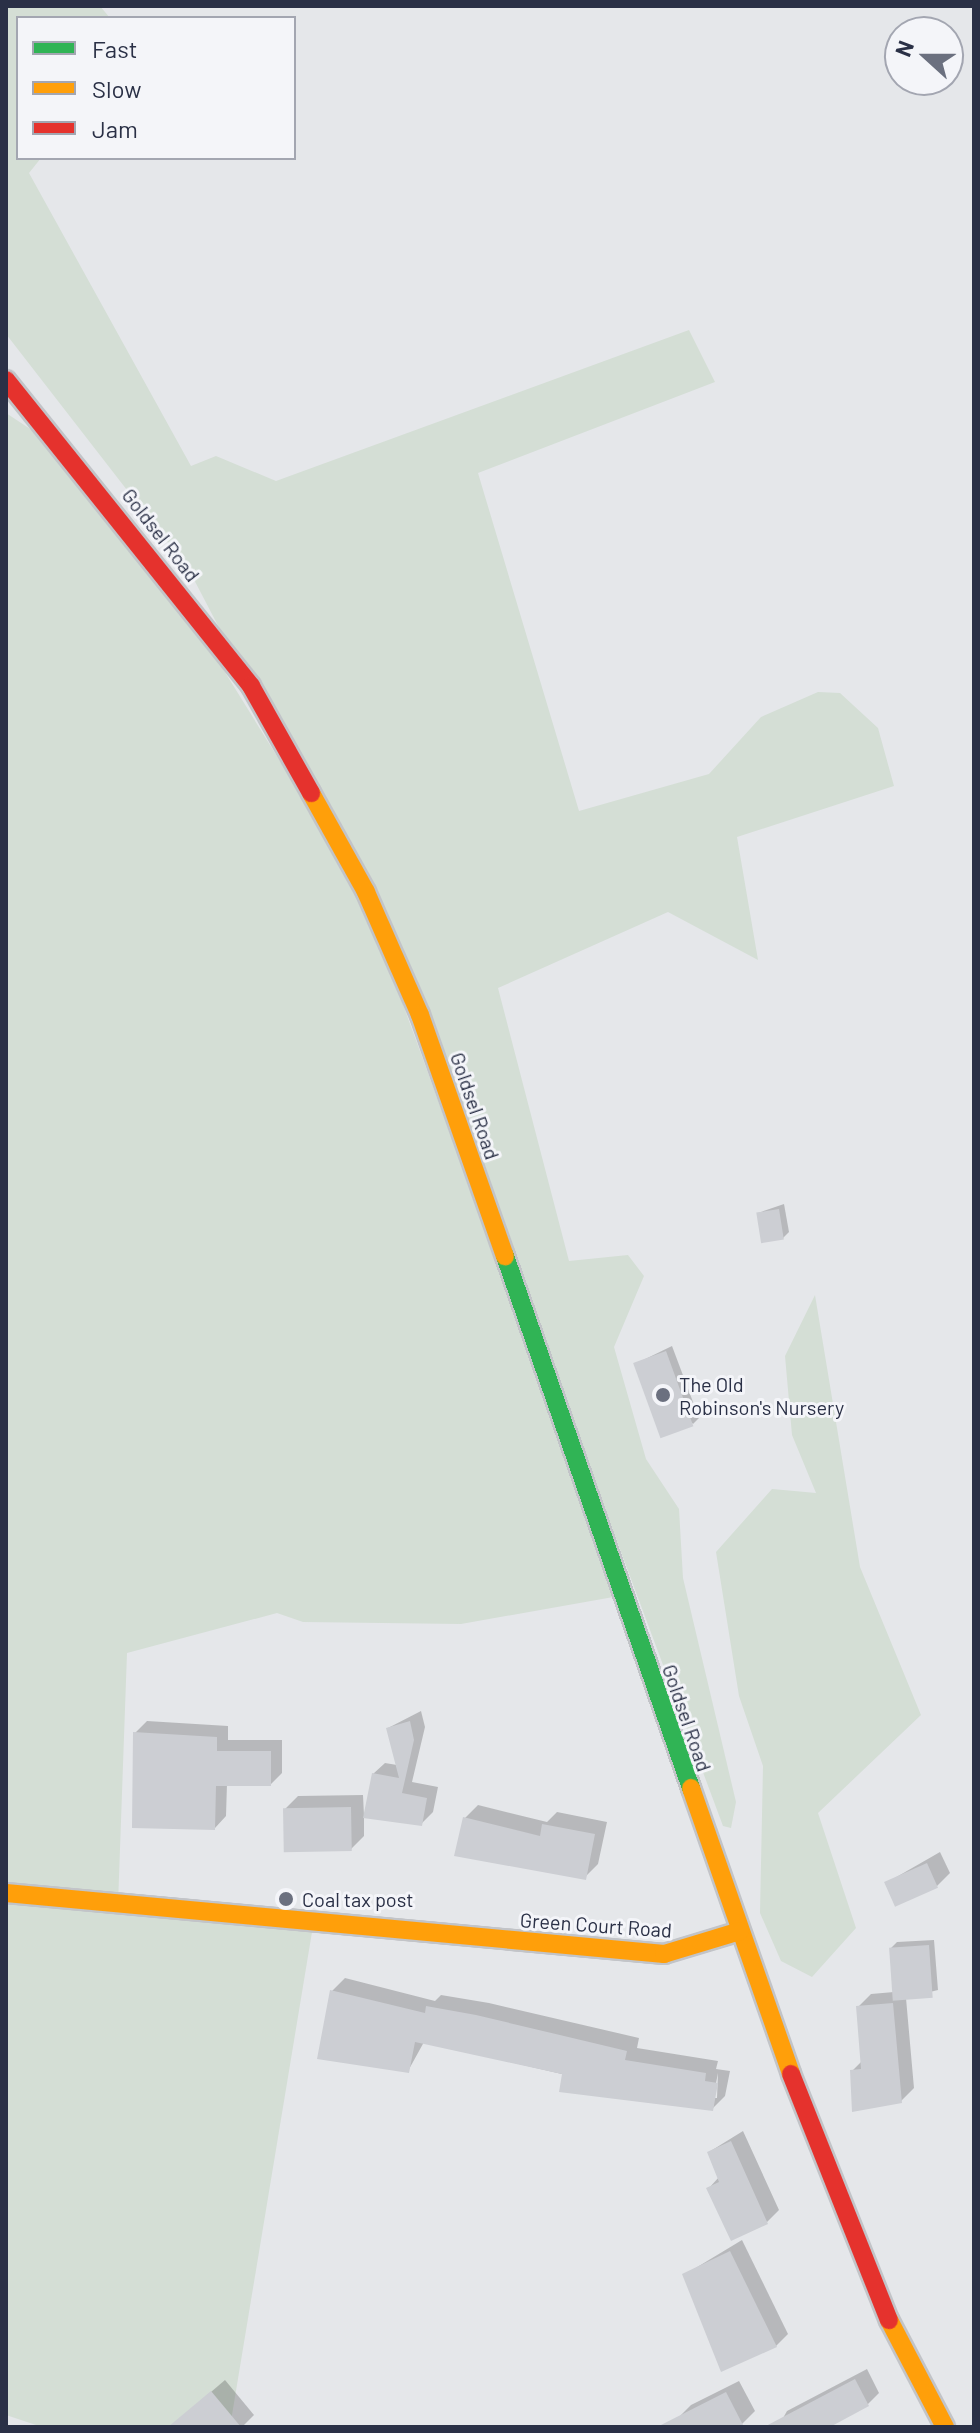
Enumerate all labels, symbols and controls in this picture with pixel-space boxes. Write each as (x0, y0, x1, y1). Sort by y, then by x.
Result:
legend (16, 16, 296, 160)
north arrow (884, 16, 964, 96)
text: Fast (92, 34, 137, 63)
text: N (889, 37, 918, 60)
text: Slow (92, 74, 141, 103)
text: Jam (92, 114, 138, 143)
street label: Goldsel Road (117, 484, 205, 586)
street label: Goldsel Road (445, 1049, 505, 1163)
place label: The Old Robinson's Nursery (679, 1372, 844, 1419)
marker: The Old Robinson's Nursery (654, 1386, 672, 1404)
street label: Goldsel Road (657, 1661, 717, 1775)
place label: Coal tax post (302, 1887, 414, 1911)
marker: Coal tax post (277, 1890, 295, 1908)
street label: Green Court Road (519, 1908, 673, 1942)

